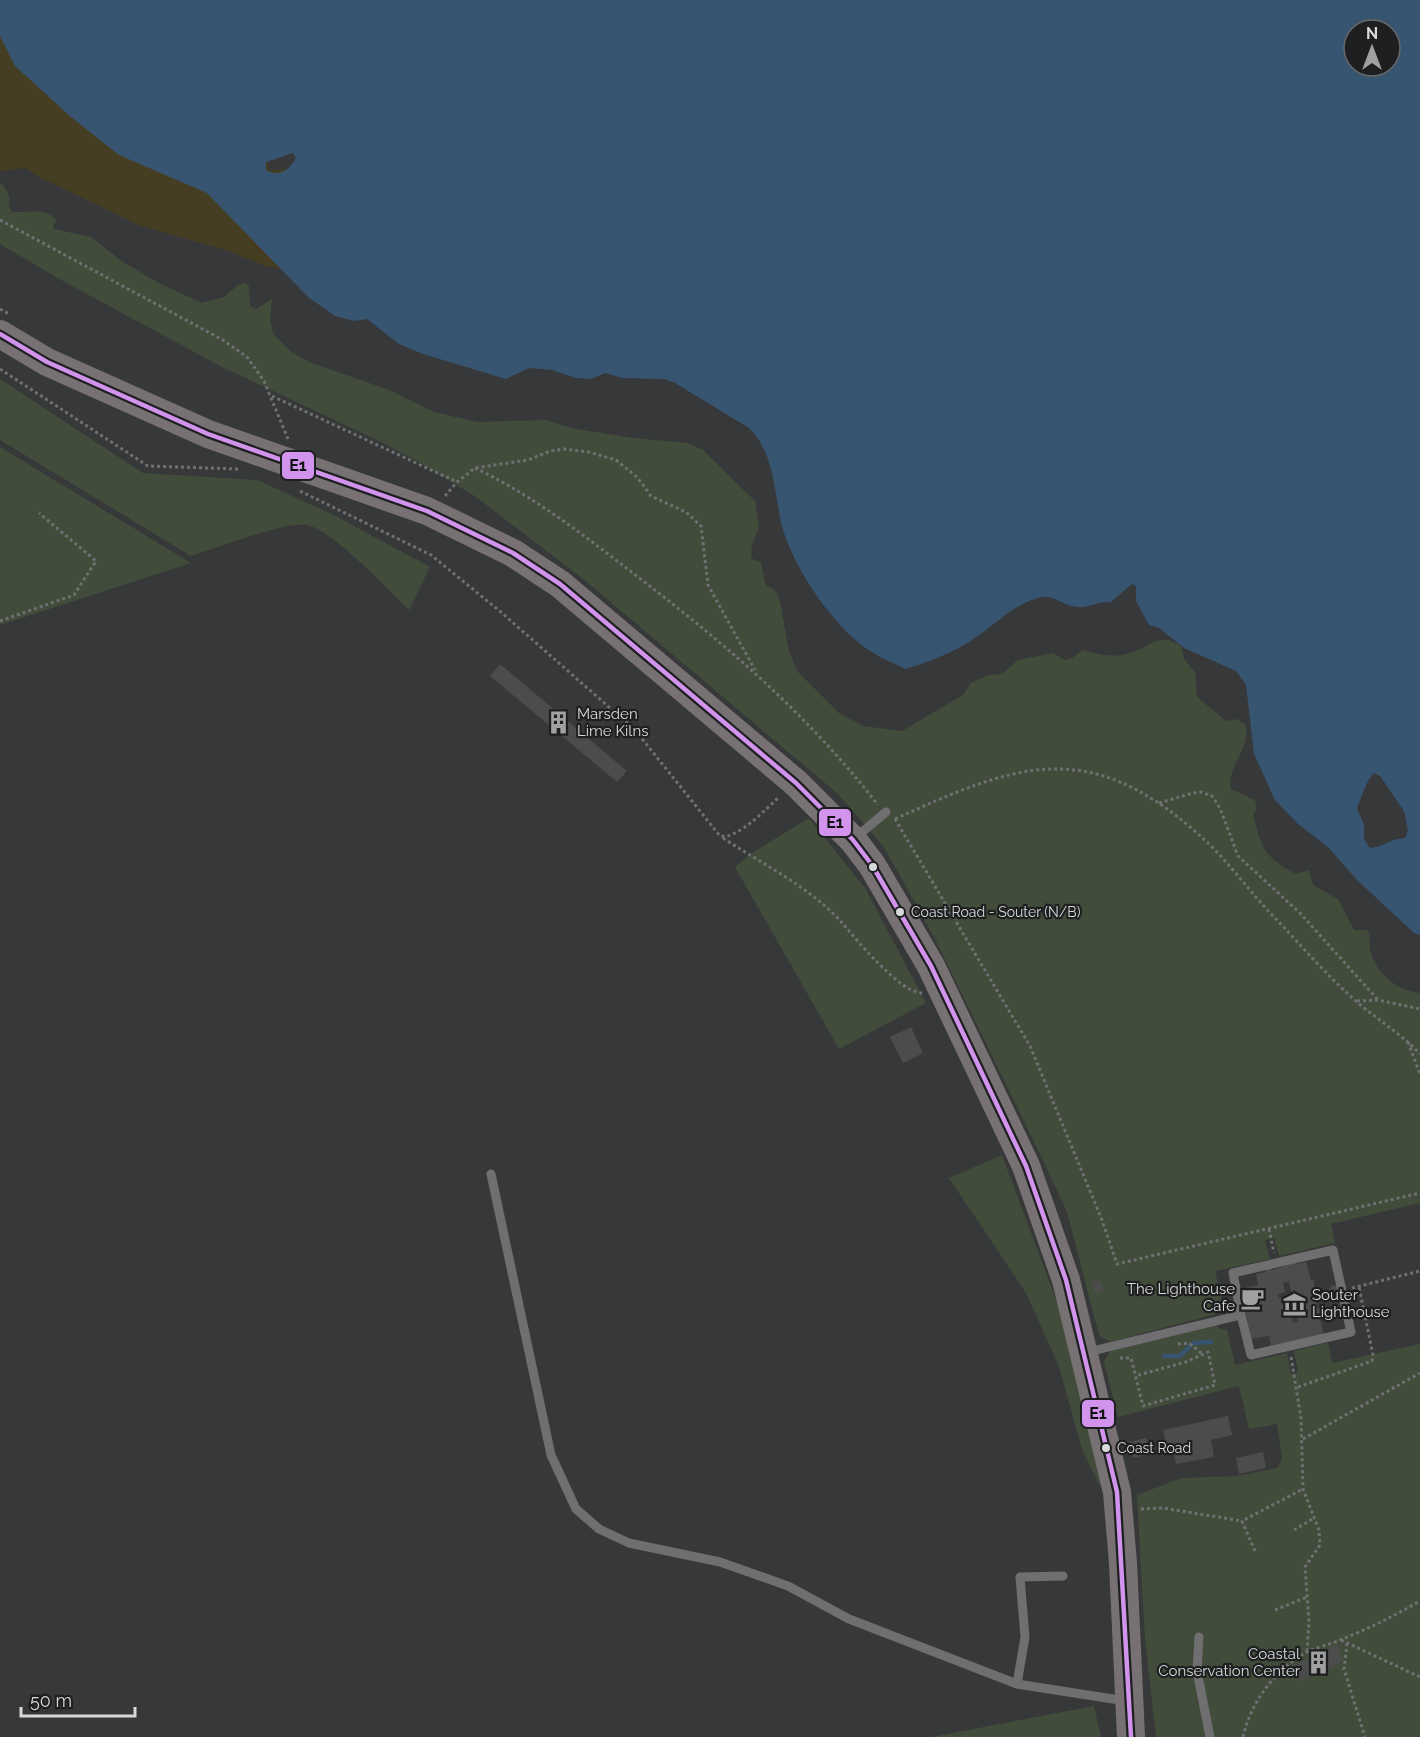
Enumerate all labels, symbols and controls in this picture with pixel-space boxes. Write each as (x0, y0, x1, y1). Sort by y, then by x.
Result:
north arrow (1342, 18, 1402, 78)
text: N (1366, 24, 1378, 43)
line badge: E1 (281, 451, 315, 480)
text: E1 (289, 456, 307, 475)
place label: Marsden Lime Kilns (577, 705, 648, 740)
building icon: Marsden Lime Kilns (546, 710, 572, 736)
line badge: E1 (818, 808, 852, 837)
text: E1 (826, 813, 844, 832)
unlabelled marker (867, 861, 879, 873)
place label: Coast Road - Souter (N/B) (911, 904, 1081, 920)
marker: Coast Road - Souter (N/B) (894, 906, 906, 918)
place label: The Lighthouse Cafe (1127, 1280, 1235, 1315)
cafe icon: The Lighthouse Cafe (1240, 1285, 1266, 1311)
place label: Souter Lighthouse (1312, 1286, 1390, 1321)
museum icon: Souter Lighthouse (1281, 1291, 1307, 1317)
line badge: E1 (1081, 1399, 1115, 1428)
text: E1 (1089, 1404, 1107, 1423)
place label: Coast Road (1117, 1440, 1191, 1456)
marker: Coast Road (1100, 1442, 1112, 1454)
place label: Coastal Conservation Center (1158, 1645, 1301, 1680)
building icon: Coastal Conservation Center (1305, 1650, 1331, 1676)
scale bar (21, 1680, 135, 1718)
text: 50 m (30, 1690, 72, 1711)

